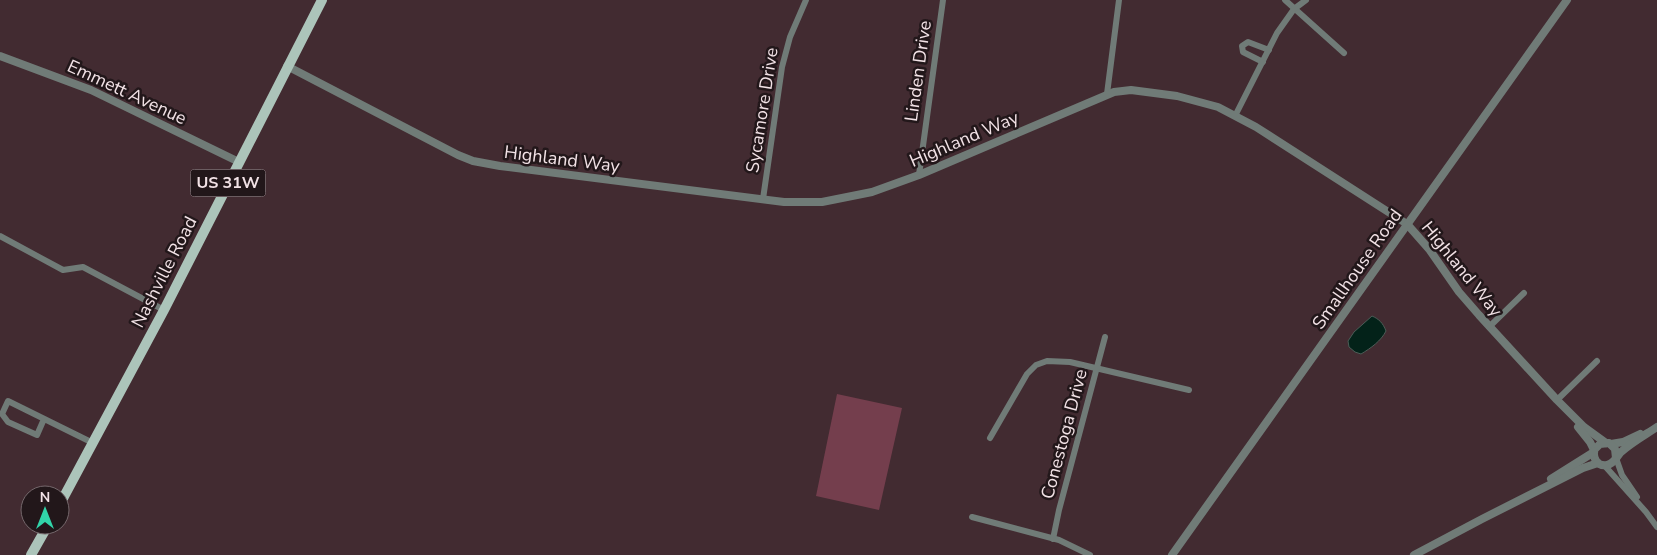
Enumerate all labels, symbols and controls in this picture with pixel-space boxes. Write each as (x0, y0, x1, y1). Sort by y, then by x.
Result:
street label: Linden Drive (899, 19, 937, 123)
street label: Sycamore Drive (740, 46, 784, 174)
street label: Emmett Avenue (63, 54, 191, 130)
street label: Highland Way (906, 105, 1023, 173)
street label: Highland Way (503, 140, 622, 178)
road number: US 31W (190, 170, 266, 197)
street label: Smallhouse Road (1307, 204, 1407, 334)
street label: Nashville Road (126, 212, 202, 332)
street label: Highland Way (1416, 216, 1508, 322)
street label: Conestoga Drive (1035, 366, 1093, 502)
north arrow (20, 485, 70, 535)
text: N (40, 488, 50, 507)

